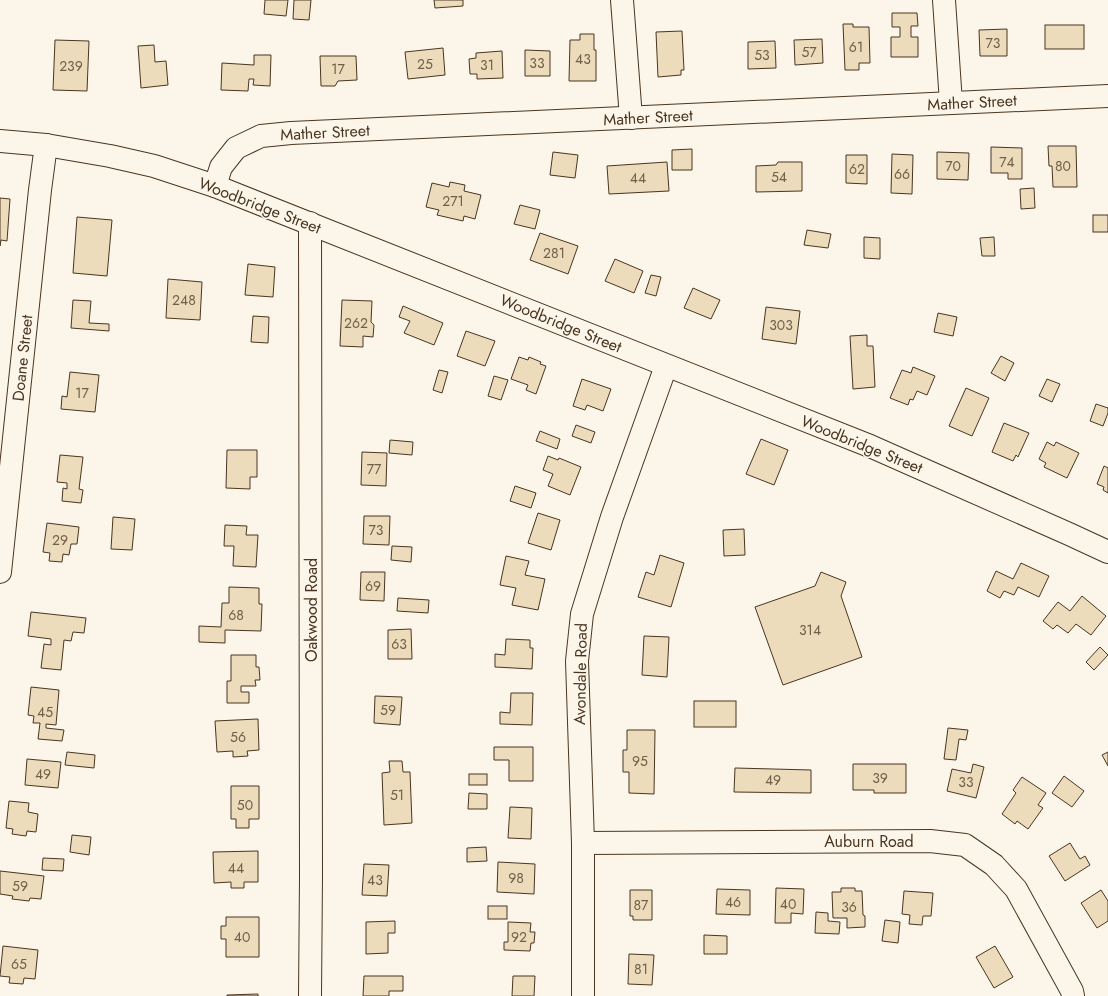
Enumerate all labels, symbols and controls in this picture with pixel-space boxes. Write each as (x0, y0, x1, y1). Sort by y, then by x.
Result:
house number: 73 (986, 33, 1001, 53)
house number: 61 (849, 37, 863, 57)
house number: 57 (801, 42, 817, 62)
house number: 53 (754, 45, 770, 65)
house number: 43 (575, 49, 591, 69)
house number: 33 (529, 53, 545, 73)
house number: 25 (417, 54, 433, 74)
house number: 31 (480, 55, 494, 75)
house number: 239 (59, 56, 83, 76)
house number: 17 (331, 59, 345, 79)
street label: Mather Street (927, 89, 1018, 116)
street label: Mather Street (603, 104, 694, 131)
street label: Mather Street (280, 119, 371, 146)
house number: 74 (999, 152, 1015, 172)
house number: 70 (945, 156, 961, 176)
house number: 80 (1055, 156, 1071, 176)
house number: 62 (849, 159, 865, 179)
house number: 66 (894, 164, 910, 184)
house number: 54 (771, 167, 787, 187)
house number: 44 (630, 168, 646, 188)
street label: Woodbridge Street (195, 172, 324, 239)
house number: 271 (442, 191, 464, 211)
house number: 281 (543, 243, 565, 263)
street label: Woodbridge Street (497, 289, 625, 358)
house number: 248 (172, 290, 196, 310)
street label: Doane Street (7, 313, 38, 402)
house number: 262 (344, 313, 368, 333)
house number: 303 (769, 315, 793, 335)
house number: 17 (75, 383, 89, 403)
street label: Woodbridge Street (798, 410, 926, 479)
house number: 77 (367, 459, 382, 479)
house number: 73 (369, 520, 384, 540)
house number: 29 (52, 530, 68, 550)
street label: Oakwood Road (300, 558, 323, 662)
house number: 69 (365, 576, 381, 596)
house number: 68 (228, 605, 244, 625)
house number: 314 (799, 620, 821, 640)
street label: Avondale Road (568, 623, 593, 725)
house number: 63 (391, 634, 407, 654)
house number: 59 (380, 700, 396, 720)
house number: 45 (37, 702, 53, 722)
house number: 56 (230, 727, 246, 747)
house number: 95 (632, 751, 648, 771)
house number: 49 (35, 764, 51, 784)
house number: 39 (872, 768, 888, 788)
house number: 49 (765, 770, 781, 790)
house number: 33 (958, 772, 974, 792)
house number: 51 (390, 785, 404, 805)
house number: 50 (237, 795, 253, 815)
street label: Auburn Road (824, 830, 914, 853)
house number: 44 (228, 858, 244, 878)
house number: 98 (508, 868, 524, 888)
house number: 43 (367, 870, 383, 890)
house number: 59 (12, 876, 28, 896)
house number: 46 (725, 892, 741, 912)
house number: 40 (780, 894, 796, 914)
house number: 87 (634, 895, 649, 915)
house number: 36 (841, 897, 857, 917)
house number: 40 (234, 927, 250, 947)
house number: 92 (511, 927, 527, 947)
house number: 65 (11, 954, 27, 974)
house number: 81 (634, 959, 648, 979)

